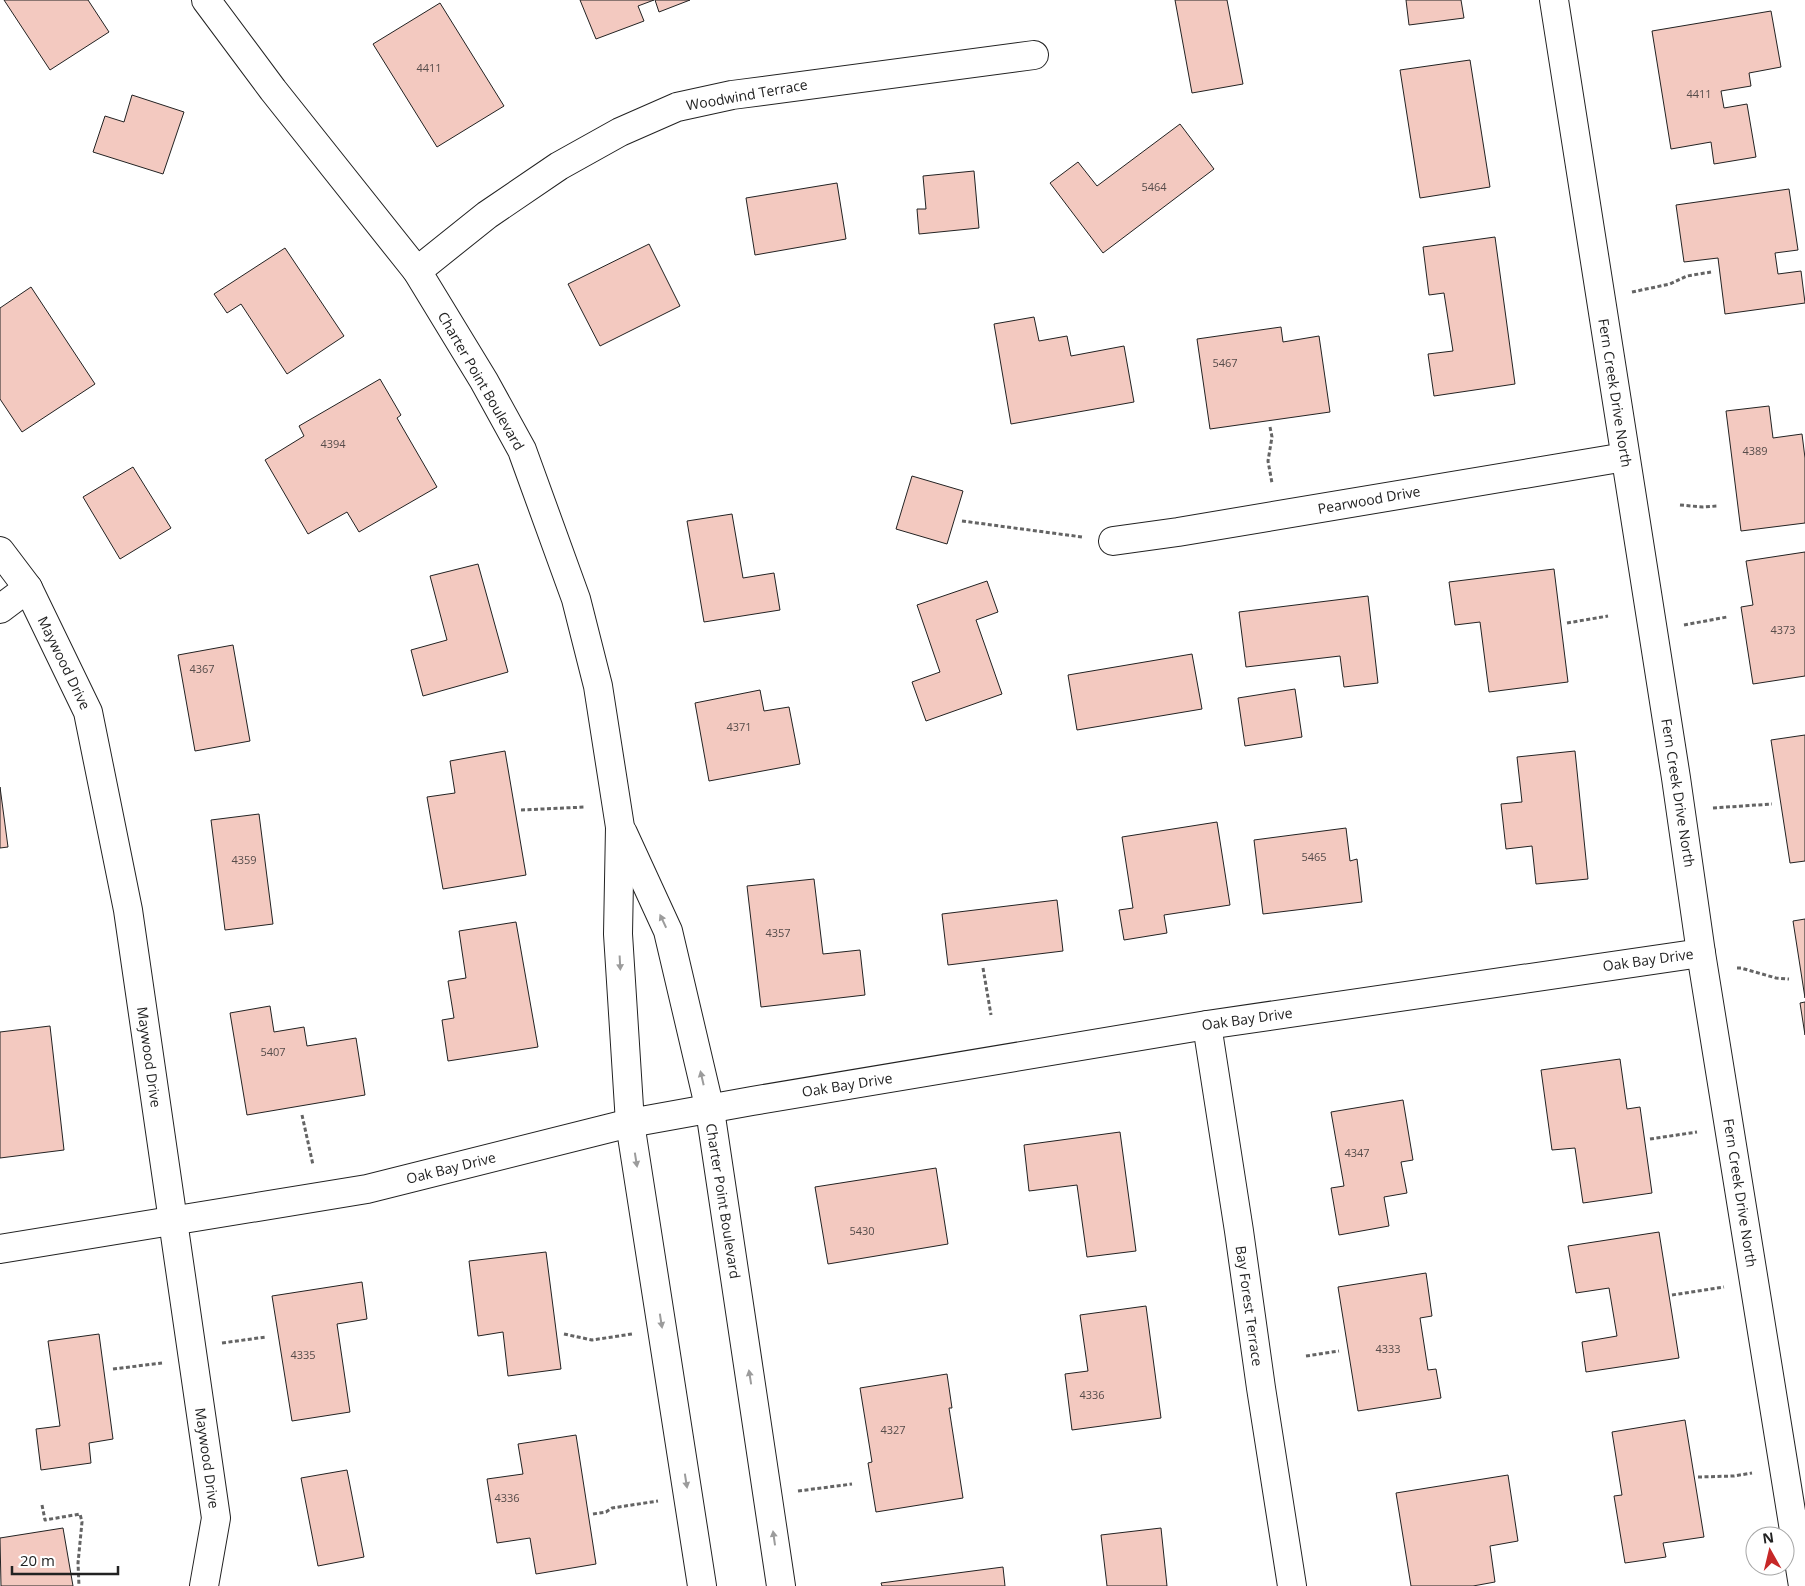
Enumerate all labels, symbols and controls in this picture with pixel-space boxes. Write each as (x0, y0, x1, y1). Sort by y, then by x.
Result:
house number: 4411 (416, 60, 442, 75)
street label: Woodwind Terrace (685, 74, 809, 115)
house number: 4411 (1686, 86, 1712, 101)
house number: 5464 (1141, 179, 1167, 194)
street label: Charter Point Boulevard (434, 308, 529, 454)
street label: Fern Creek Drive North (1594, 317, 1637, 469)
house number: 5467 (1212, 355, 1238, 370)
house number: 4394 (320, 436, 346, 451)
house number: 4389 (1742, 443, 1768, 458)
street label: Pearwood Drive (1316, 481, 1422, 518)
street label: Maywood Drive (34, 613, 95, 713)
house number: 4373 (1770, 622, 1796, 637)
house number: 4367 (189, 661, 215, 676)
street label: Fern Creek Drive North (1657, 717, 1700, 869)
house number: 4371 (726, 719, 752, 734)
house number: 5465 (1301, 849, 1327, 864)
house number: 4359 (231, 852, 257, 867)
one-way arrow (659, 914, 667, 928)
house number: 4357 (765, 925, 791, 940)
street label: Oak Bay Drive (1601, 944, 1695, 975)
one-way arrow (617, 956, 625, 972)
street label: Oak Bay Drive (1200, 1003, 1294, 1034)
street label: Maywood Drive (133, 1005, 166, 1109)
house number: 5407 (260, 1044, 286, 1059)
street label: Oak Bay Drive (800, 1068, 894, 1101)
one-way arrow (698, 1071, 706, 1086)
street label: Fern Creek Drive North (1719, 1117, 1762, 1269)
street label: Charter Point Boulevard (702, 1122, 745, 1280)
house number: 4347 (1344, 1145, 1370, 1160)
street label: Oak Bay Drive (404, 1147, 498, 1188)
one-way arrow (632, 1152, 640, 1168)
house number: 5430 (849, 1223, 875, 1238)
street label: Bay Forest Terrace (1232, 1245, 1267, 1367)
one-way arrow (657, 1313, 665, 1329)
house number: 4333 (1375, 1341, 1401, 1356)
house number: 4335 (290, 1347, 316, 1362)
one-way arrow (746, 1369, 754, 1385)
house number: 4336 (1079, 1387, 1105, 1402)
street label: Maywood Drive (191, 1406, 224, 1510)
house number: 4327 (880, 1422, 906, 1437)
one-way arrow (682, 1473, 690, 1489)
house number: 4336 (494, 1490, 520, 1505)
north arrow (1745, 1526, 1795, 1576)
text: N (1761, 1527, 1775, 1548)
one-way arrow (770, 1529, 778, 1545)
scale bar (12, 1544, 119, 1576)
text: 20 m (20, 1550, 55, 1570)

